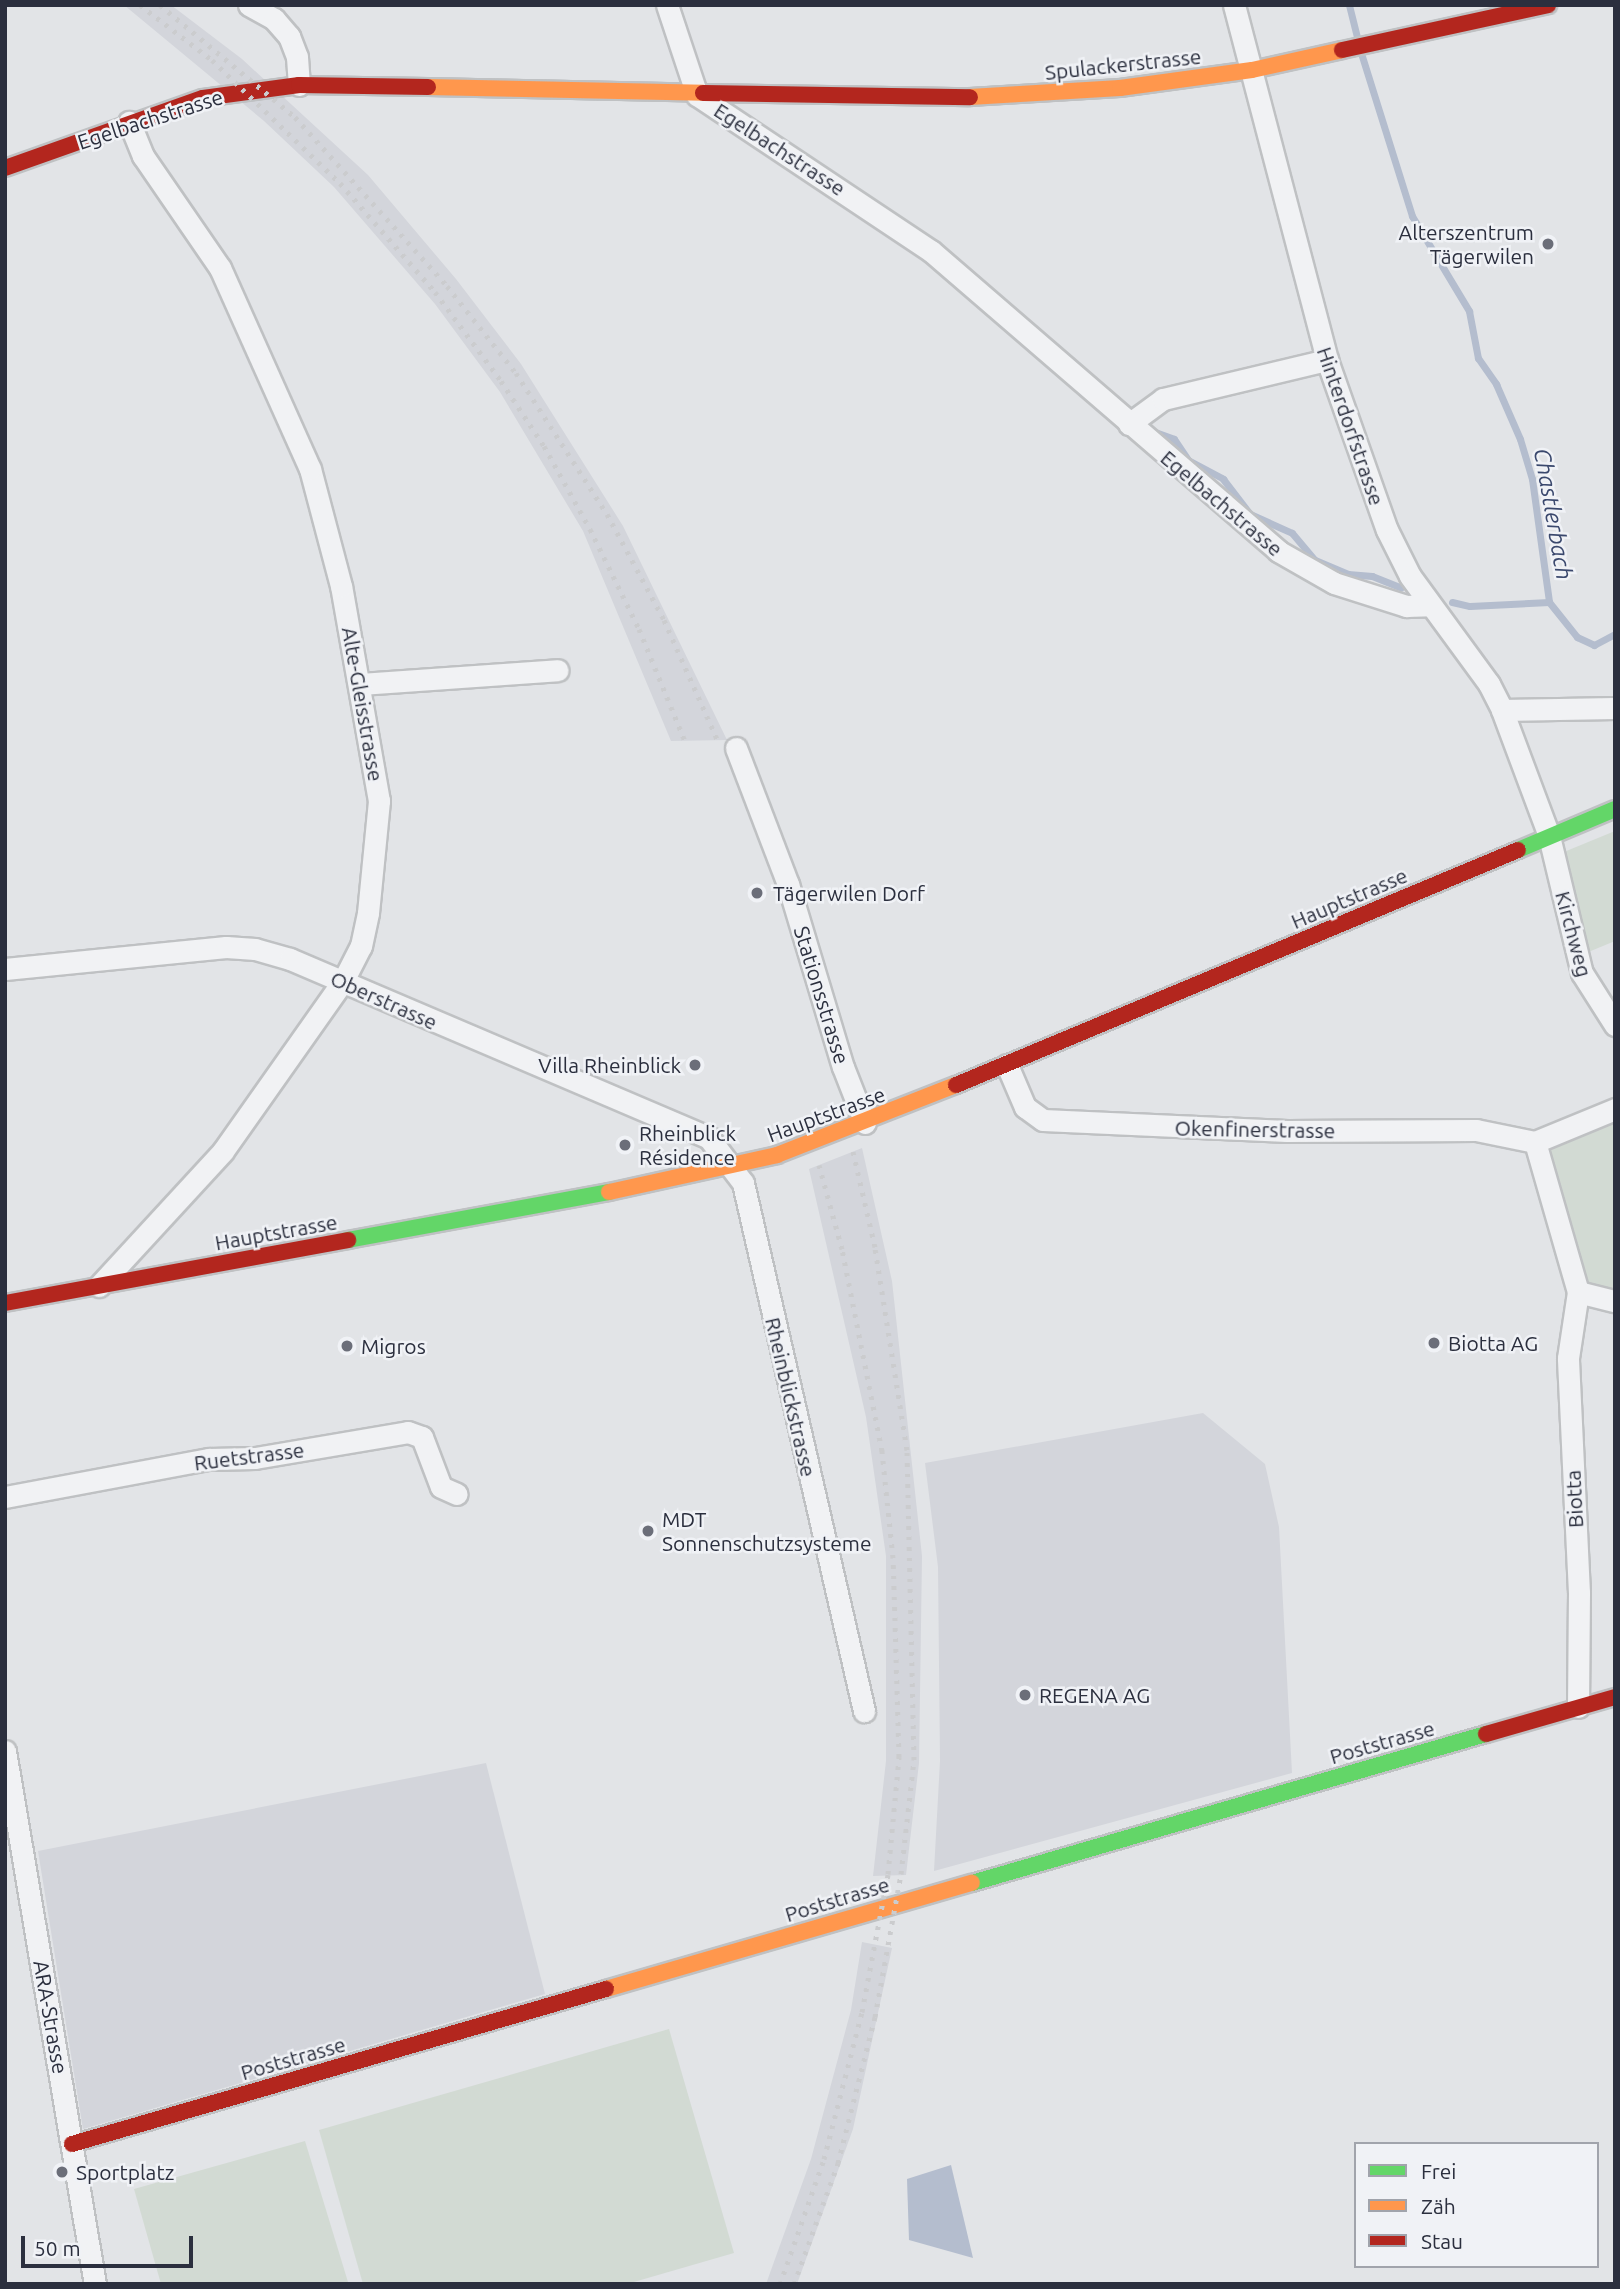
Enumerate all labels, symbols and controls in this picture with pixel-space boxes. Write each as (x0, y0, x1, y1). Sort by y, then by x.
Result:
street label: Spulackerstrasse (1044, 43, 1202, 85)
street label: Egelbachstrasse (74, 84, 226, 154)
street label: Egelbachstrasse (710, 97, 850, 201)
place label: Alterszentrum Tägerwilen (1399, 219, 1534, 269)
marker: Alterszentrum Tägerwilen (1540, 236, 1556, 252)
street label: Hinterdorfstrasse (1312, 343, 1390, 509)
street label: Egelbachstrasse (1156, 445, 1288, 561)
water label: Chastlerbach (1528, 446, 1578, 582)
street label: Alte-Gleisstrasse (337, 625, 389, 783)
street label: Hauptstrasse (1287, 862, 1411, 934)
place label: Tägerwilen Dorf (773, 880, 925, 906)
marker: Tägerwilen Dorf (747, 883, 767, 903)
street label: Kirchweg (1550, 888, 1598, 980)
street label: Stationsstrasse (789, 923, 855, 1067)
street label: Oberstrasse (327, 965, 441, 1035)
place label: Villa Rheinblick (538, 1052, 681, 1078)
marker: Villa Rheinblick (687, 1057, 703, 1073)
street label: Hauptstrasse (763, 1081, 889, 1147)
street label: Okenfinerstrasse (1174, 1115, 1336, 1143)
place label: Rheinblick Résidence (639, 1120, 736, 1170)
marker: Rheinblick Résidence (617, 1137, 633, 1153)
street label: Hauptstrasse (213, 1209, 339, 1255)
street label: Rheinblickstrasse (760, 1315, 822, 1479)
place label: Biotta AG (1448, 1330, 1538, 1356)
place label: Migros (361, 1333, 426, 1359)
marker: Biotta AG (1426, 1335, 1442, 1351)
marker: Migros (339, 1338, 355, 1354)
street label: Ruetstrasse (192, 1437, 306, 1475)
street label: Biotta (1560, 1469, 1588, 1529)
place label: MDT Sonnenschutzsysteme (662, 1506, 871, 1556)
marker: MDT Sonnenschutzsysteme (640, 1523, 656, 1539)
place label: REGENA AG (1039, 1682, 1150, 1708)
marker: REGENA AG (1017, 1687, 1033, 1703)
street label: Poststrasse (1327, 1715, 1437, 1769)
street label: Poststrasse (782, 1871, 892, 1927)
street label: ARA-Strasse (29, 1958, 73, 2076)
street label: Poststrasse (238, 2031, 348, 2085)
legend (1354, 2142, 1599, 2268)
place label: Sportplatz (76, 2159, 174, 2185)
text: Frei (1421, 2159, 1456, 2183)
marker: Sportplatz (54, 2164, 70, 2180)
text: Zäh (1421, 2194, 1456, 2218)
scale bar (24, 2222, 196, 2266)
text: Stau (1421, 2229, 1463, 2253)
text: 50 m (34, 2236, 81, 2260)

